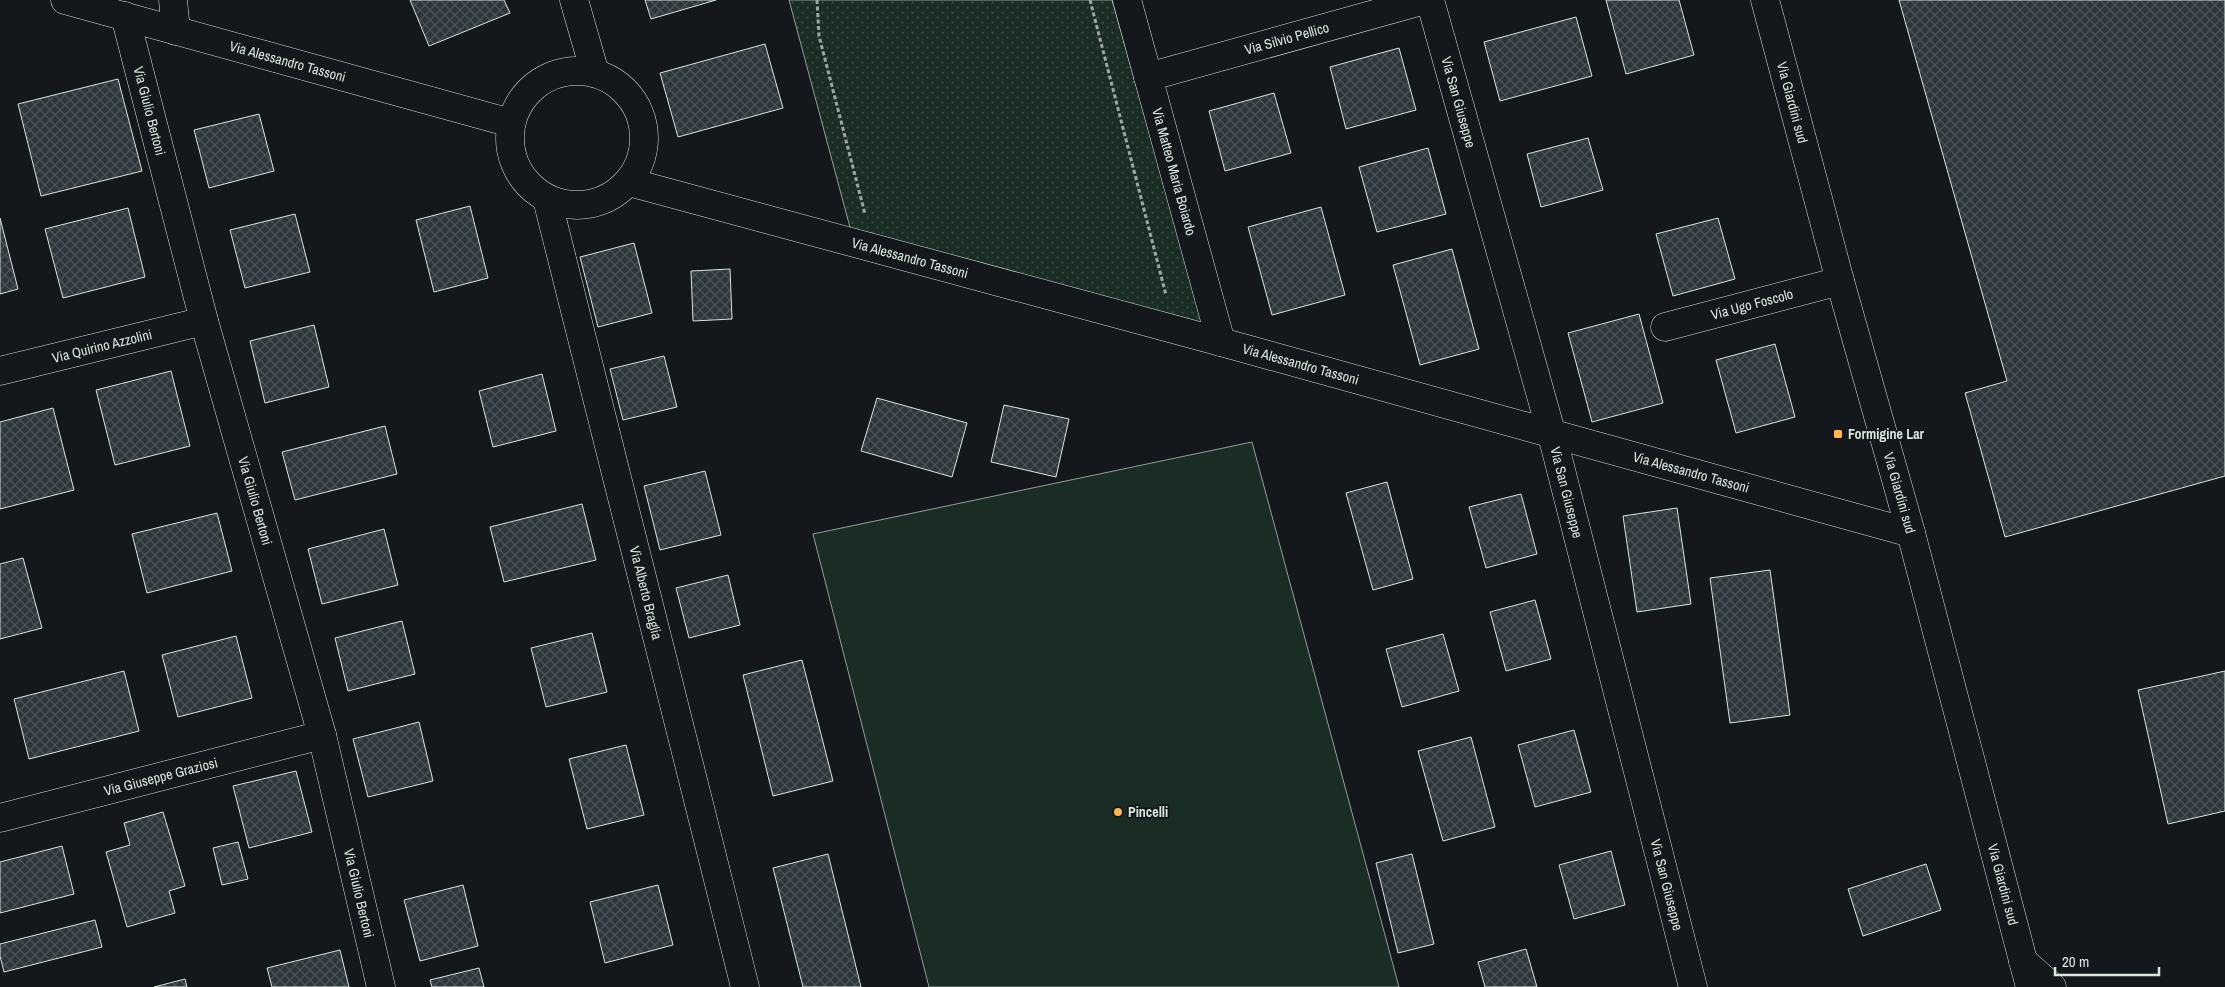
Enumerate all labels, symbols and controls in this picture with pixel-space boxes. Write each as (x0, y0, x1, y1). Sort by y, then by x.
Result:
street label: Via Silvio Pellico (1243, 18, 1331, 59)
street label: Via Alessandro Tassoni (227, 37, 348, 86)
street label: Via San Giuseppe (1437, 54, 1480, 150)
street label: Via Giardini sud (1773, 60, 1812, 145)
street label: Via Giulio Bertoni (129, 64, 170, 157)
street label: Via Matteo Maria Boiardo (1148, 106, 1200, 237)
street label: Via Alessandro Tassoni (850, 234, 970, 282)
street label: Via Ugo Foscolo (1709, 285, 1795, 324)
street label: Via Quirino Azzolini (50, 325, 154, 367)
street label: Via Alessandro Tassoni (1241, 339, 1361, 389)
place label: Formigine Lar (1848, 425, 1925, 443)
marker: Formigine Lar (1832, 428, 1844, 440)
street label: Via San Giuseppe (1546, 445, 1587, 540)
street label: Via Alessandro Tassoni (1631, 447, 1751, 497)
street label: Via Giardini sud (1880, 450, 1920, 536)
street label: Via Giulio Bertoni (234, 454, 276, 547)
street label: Via Alberto Braglia (626, 544, 666, 642)
street label: Via Giuseppe Graziosi (102, 753, 220, 800)
place label: Pincelli (1128, 803, 1168, 821)
marker: Pincelli (1112, 806, 1124, 818)
street label: Via San Giuseppe (1647, 837, 1687, 932)
street label: Via Giardini sud (1984, 842, 2022, 927)
street label: Via Giulio Bertoni (340, 847, 378, 940)
scale bar (2055, 944, 2159, 976)
text: 20 m (2062, 951, 2089, 972)

